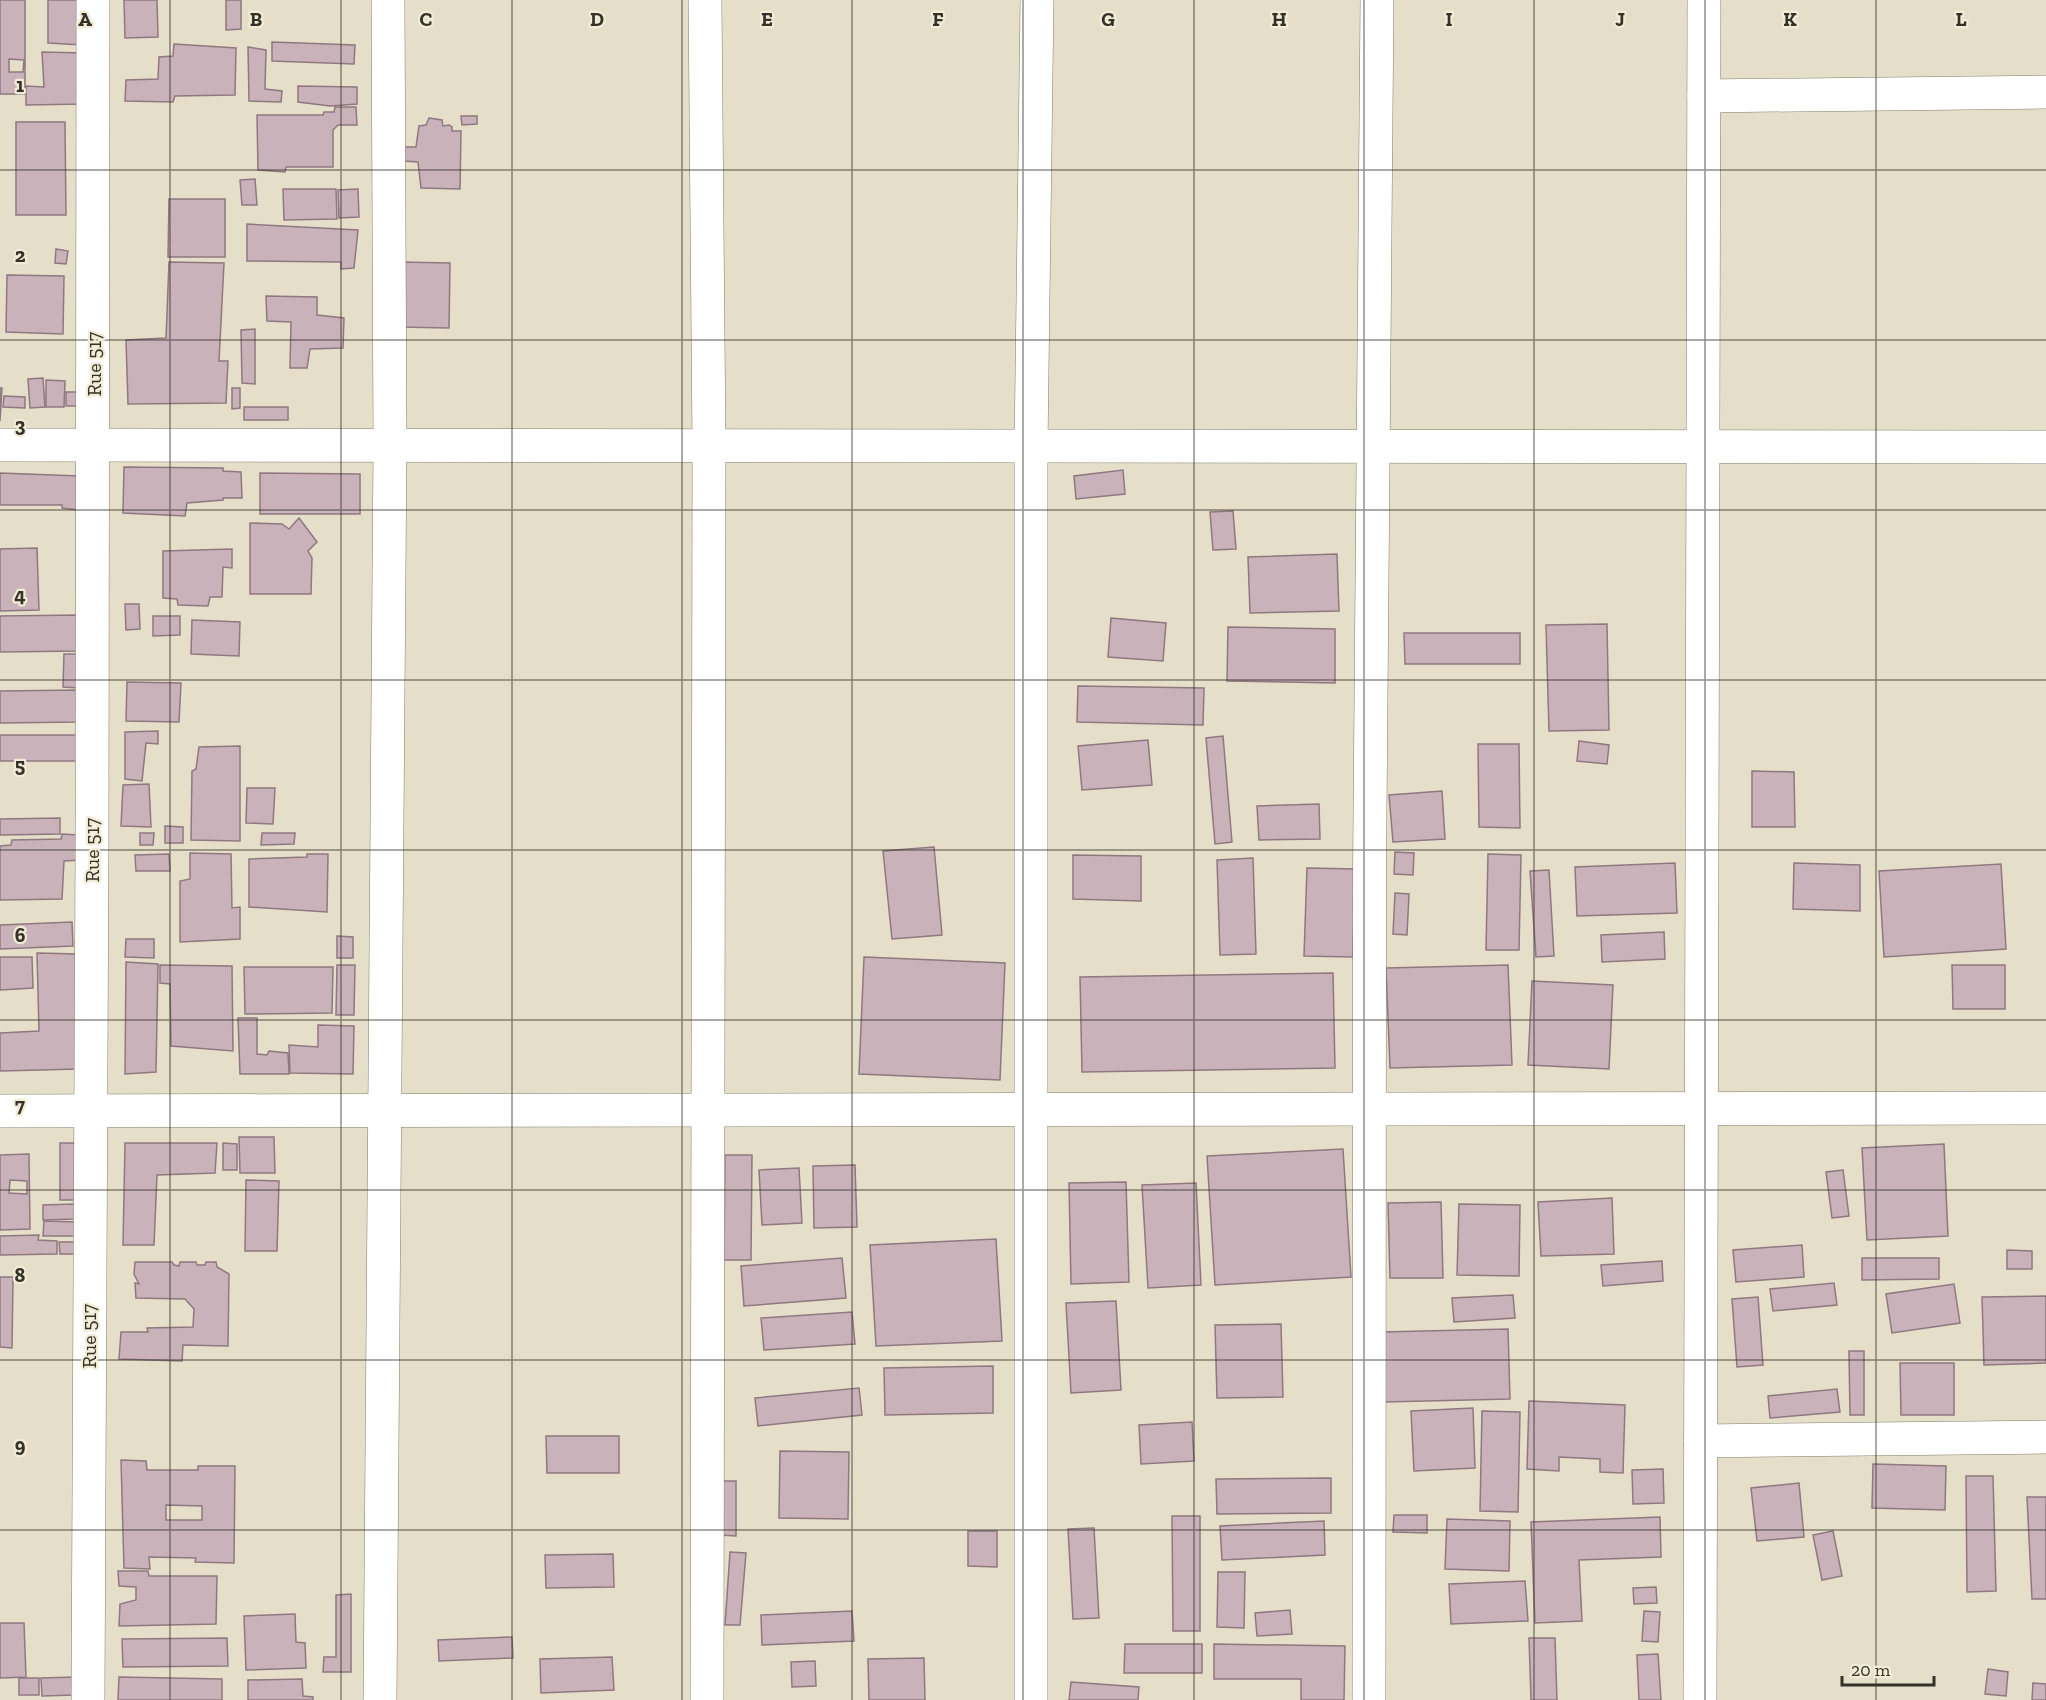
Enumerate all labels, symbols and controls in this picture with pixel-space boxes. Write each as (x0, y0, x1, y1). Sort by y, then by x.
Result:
text: A (78, 7, 92, 31)
text: B (250, 7, 262, 31)
text: C (420, 7, 433, 31)
text: D (590, 7, 604, 31)
text: E (761, 7, 773, 31)
text: F (932, 7, 944, 31)
text: G (1101, 7, 1115, 31)
text: H (1271, 7, 1287, 31)
text: I (1445, 7, 1453, 31)
text: J (1615, 7, 1625, 31)
text: K (1783, 7, 1797, 31)
text: L (1955, 7, 1967, 31)
text: 1 (16, 73, 24, 97)
text: 2 (15, 243, 26, 267)
street label: Rue 517 (82, 331, 106, 396)
text: 3 (15, 413, 26, 437)
text: 4 (14, 583, 26, 607)
text: 5 (15, 753, 25, 777)
street label: Rue 517 (80, 817, 104, 882)
text: 6 (15, 923, 26, 947)
text: 7 (15, 1093, 25, 1117)
text: 8 (15, 1263, 26, 1287)
street label: Rue 517 (77, 1303, 101, 1368)
text: 9 (15, 1433, 26, 1457)
scale bar (1842, 1649, 1934, 1687)
text: 20 m (1851, 1659, 1891, 1681)

